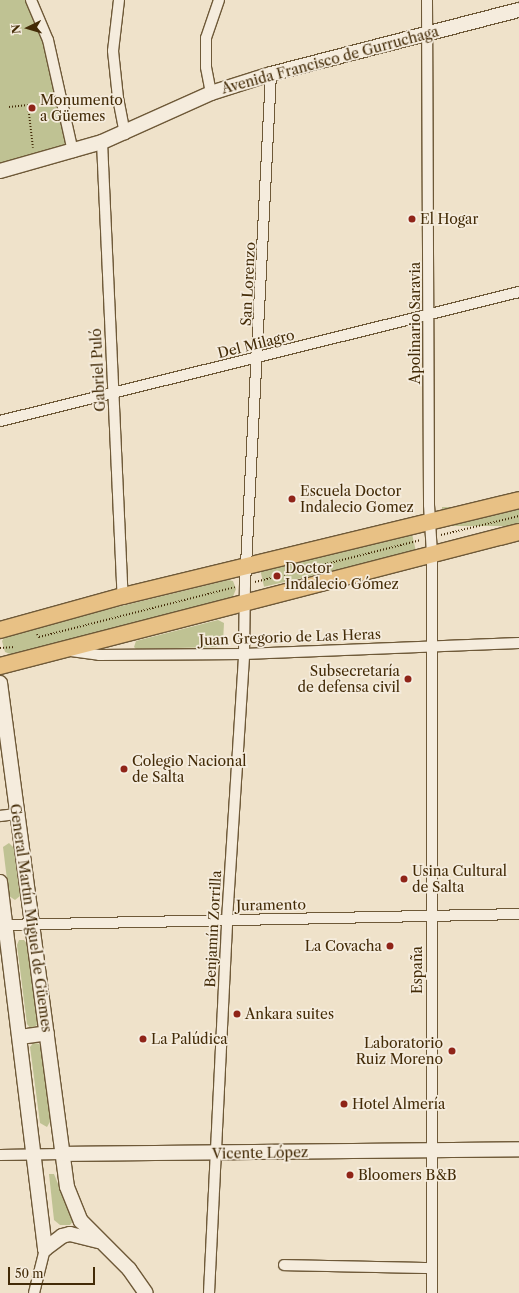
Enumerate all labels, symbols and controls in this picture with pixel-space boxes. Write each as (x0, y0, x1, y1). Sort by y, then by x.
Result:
north arrow (8, 8, 48, 48)
street label: Avenida Francisco de Gurruchaga (220, 23, 440, 97)
text: N (9, 24, 23, 34)
place label: Monumento a Güemes (40, 92, 123, 124)
marker: Monumento a Güemes (27, 103, 37, 113)
place label: El Hogar (420, 211, 478, 227)
marker: El Hogar (407, 214, 417, 224)
street label: San Lorenzo (237, 242, 259, 326)
street label: Apolinario Saravia (407, 262, 423, 384)
street label: Del Milagro (216, 326, 296, 362)
street label: Gabriel Puló (87, 328, 109, 412)
place label: Escuela Doctor Indalecio Gomez (300, 483, 414, 516)
marker: Escuela Doctor Indalecio Gomez (287, 494, 297, 504)
place label: Doctor Indalecio Gómez (285, 560, 399, 592)
marker: Doctor Indalecio Gómez (272, 571, 282, 581)
street label: Juan Gregorio de Las Heras (199, 625, 381, 649)
place label: Subsecretaría de defensa civil (297, 663, 400, 696)
marker: Subsecretaría de defensa civil (403, 674, 413, 684)
place label: Colegio Nacional de Salta (132, 753, 246, 786)
marker: Colegio Nacional de Salta (119, 764, 129, 774)
street label: General Martín Miguel de Güemes (7, 803, 55, 1033)
place label: Usina Cultural de Salta (412, 863, 507, 896)
street label: Benjamín Zorrilla (202, 870, 224, 988)
marker: Usina Cultural de Salta (399, 874, 409, 884)
street label: Juramento (236, 896, 306, 914)
place label: La Covacha (305, 938, 382, 954)
marker: La Covacha (385, 941, 395, 951)
street label: España (409, 946, 425, 994)
place label: Ankara suites (245, 1006, 334, 1022)
marker: Ankara suites (232, 1009, 242, 1019)
place label: La Palúdica (151, 1031, 228, 1047)
marker: La Palúdica (138, 1034, 148, 1044)
place label: Laboratorio Ruiz Moreno (356, 1035, 443, 1068)
marker: Laboratorio Ruiz Moreno (446, 1045, 458, 1057)
place label: Hotel Almería (352, 1096, 446, 1112)
marker: Hotel Almería (339, 1099, 349, 1109)
street label: Vicente López (212, 1144, 308, 1162)
place label: Bloomers B&B (358, 1167, 456, 1183)
marker: Bloomers B&B (345, 1170, 355, 1180)
scale bar (10, 1259, 97, 1285)
text: 50 m (15, 1266, 44, 1281)

